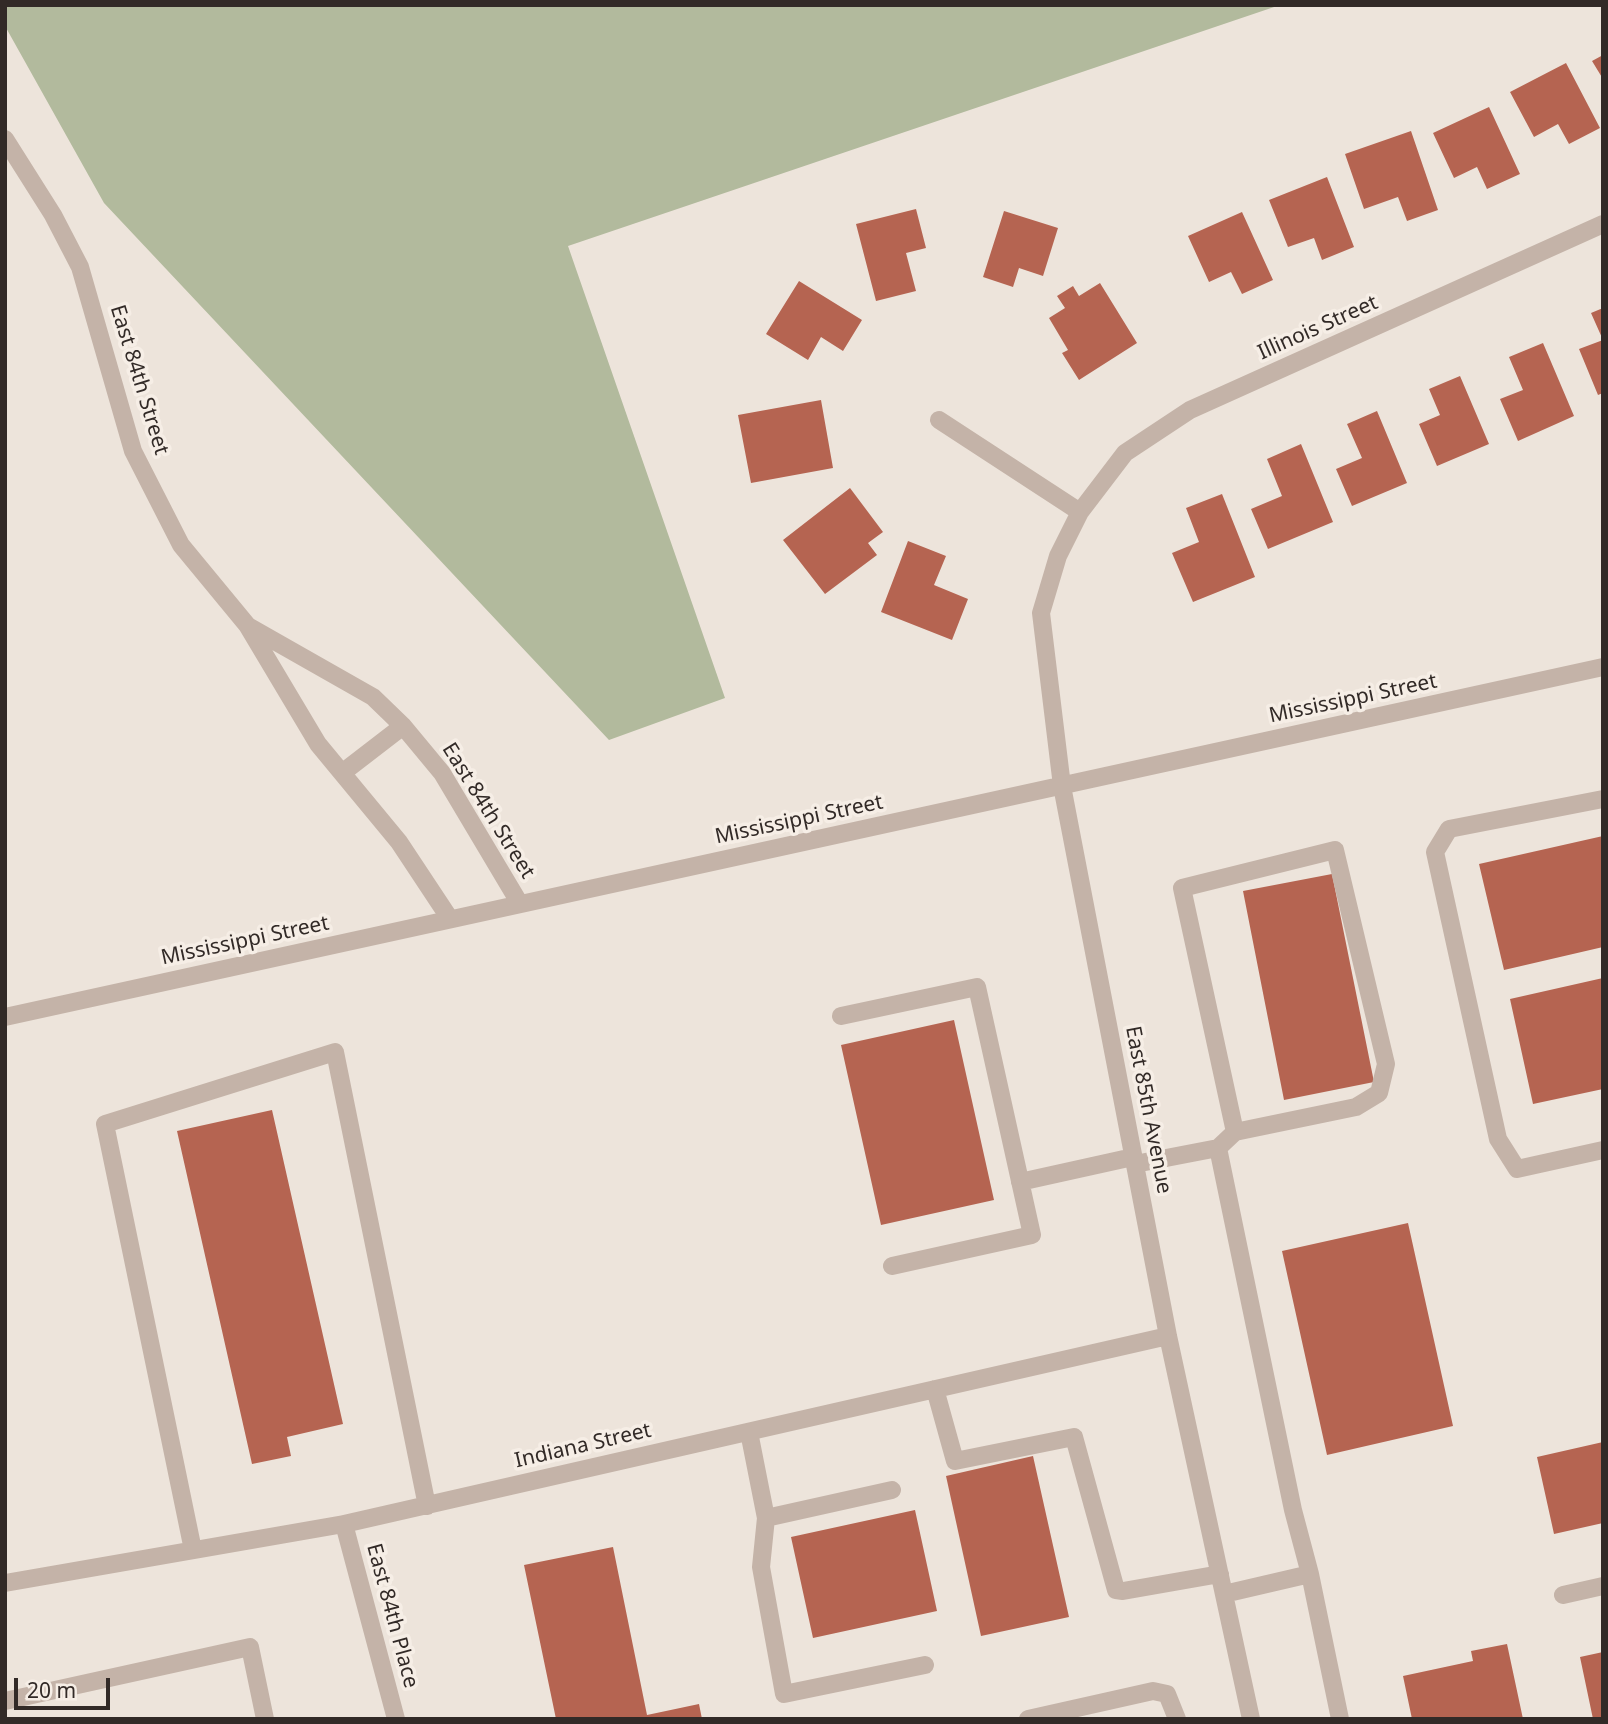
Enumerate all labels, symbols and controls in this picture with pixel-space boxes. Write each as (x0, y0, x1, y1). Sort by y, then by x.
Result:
street label: Illinois Street (1254, 290, 1382, 366)
street label: East 84th Street (104, 302, 174, 458)
street label: Mississippi Street (1267, 669, 1439, 729)
street label: East 84th Street (436, 739, 540, 883)
street label: Mississippi Street (713, 790, 885, 850)
street label: Mississippi Street (159, 911, 331, 971)
street label: East 85th Avenue (1119, 1024, 1177, 1196)
street label: Indiana Street (512, 1418, 654, 1474)
street label: East 84th Place (361, 1541, 423, 1691)
scale bar (18, 1664, 114, 1708)
text: 20 m (27, 1676, 76, 1704)

